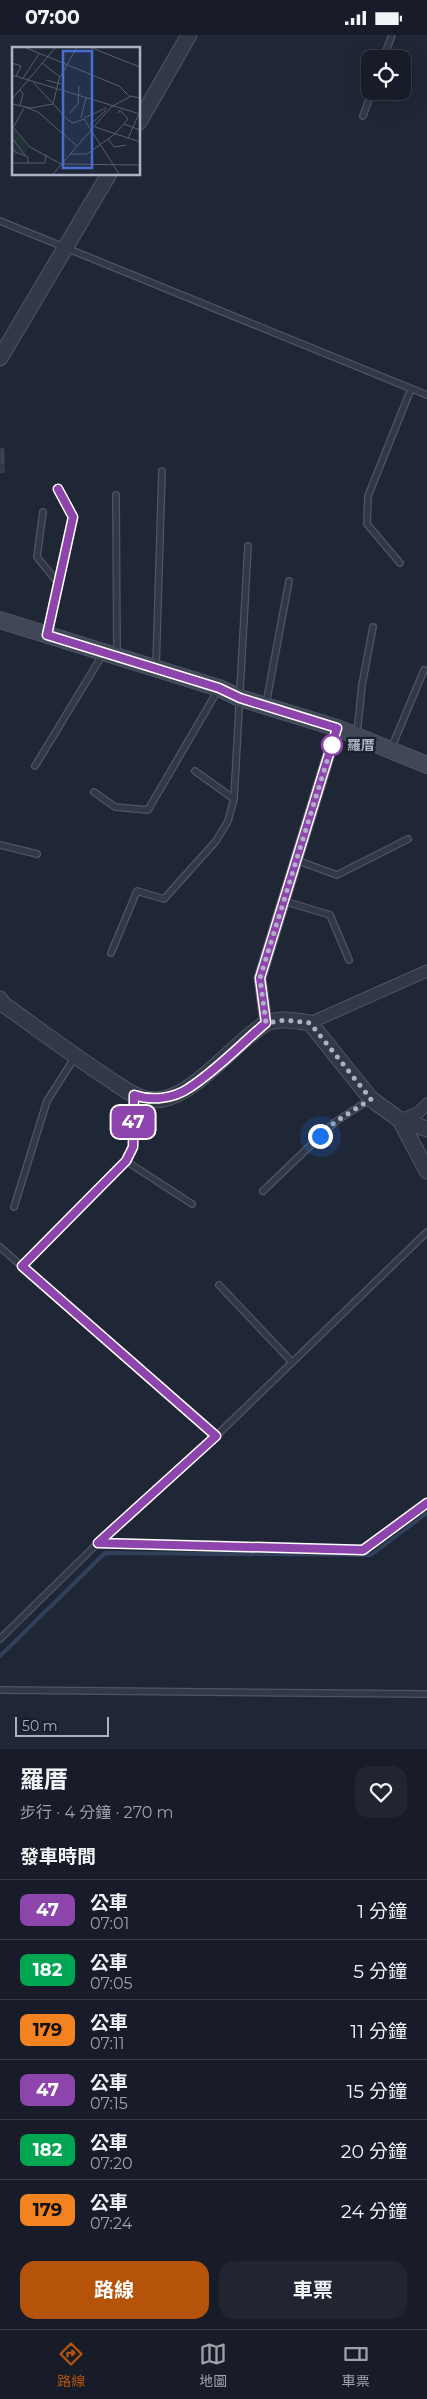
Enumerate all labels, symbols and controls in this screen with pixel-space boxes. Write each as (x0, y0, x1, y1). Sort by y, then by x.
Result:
text: 07:00 (25, 6, 80, 29)
inset map (12, 47, 140, 175)
map controls (361, 50, 411, 100)
button: locate (361, 50, 411, 100)
marker: 羅厝 (321, 734, 343, 756)
place label: 羅厝 (347, 736, 375, 754)
line badge: 47 (110, 1106, 156, 1138)
text: 47 (122, 1111, 144, 1133)
your location (308, 1124, 333, 1149)
scale bar (15, 1714, 109, 1737)
text: 50 m (22, 1717, 58, 1735)
text: 羅厝 (20, 1765, 68, 1794)
button: heart (355, 1766, 407, 1818)
text: 步行 · 4 分鐘 · 270 m (20, 1803, 174, 1822)
text: 發車時間 (20, 1845, 96, 1868)
text: 公車 (90, 1891, 128, 1914)
text: 47 (36, 1899, 59, 1921)
text: 1 分鐘 (357, 1900, 407, 1923)
text: 07:01 (90, 1914, 129, 1933)
text: 公車 (90, 1951, 128, 1974)
text: 182 (33, 1959, 62, 1981)
text: 5 分鐘 (353, 1960, 407, 1983)
text: 07:05 (90, 1974, 133, 1993)
text: 公車 (90, 2011, 128, 2034)
text: 179 (33, 2019, 62, 2041)
text: 11 分鐘 (350, 2020, 407, 2043)
text: 07:11 (90, 2034, 125, 2053)
text: 公車 (90, 2071, 128, 2094)
text: 47 (36, 2079, 59, 2101)
text: 15 分鐘 (346, 2080, 407, 2103)
text: 07:15 (90, 2094, 128, 2113)
text: 公車 (90, 2131, 128, 2154)
text: 182 (33, 2139, 62, 2161)
text: 20 分鐘 (341, 2140, 407, 2163)
text: 07:20 (90, 2154, 133, 2173)
text: 公車 (90, 2191, 128, 2214)
text: 179 (33, 2199, 62, 2221)
text: 24 分鐘 (341, 2200, 407, 2223)
text: 07:24 (90, 2214, 132, 2233)
button: 路線 (20, 2261, 209, 2319)
button: 車票 (219, 2261, 407, 2319)
tab: 路線 (57, 2340, 85, 2390)
tab: 地圖 (199, 2340, 227, 2390)
tab: 車票 (342, 2340, 370, 2390)

